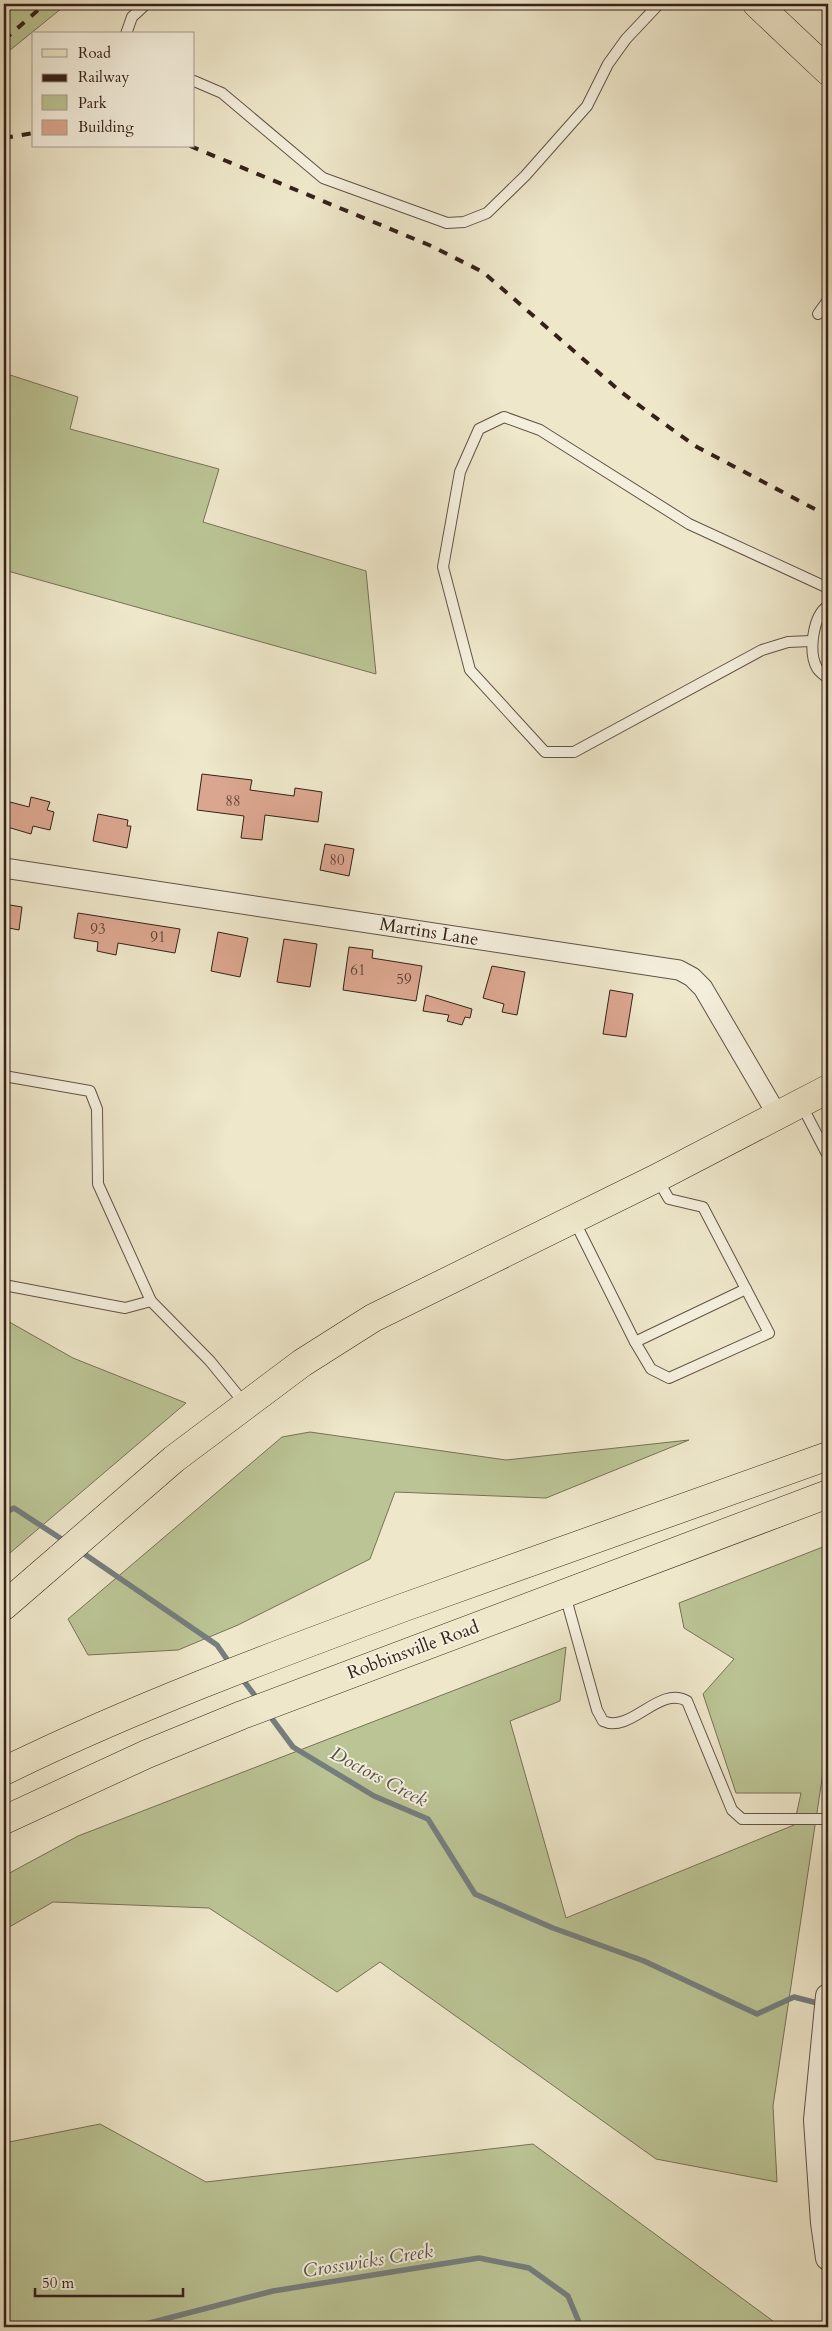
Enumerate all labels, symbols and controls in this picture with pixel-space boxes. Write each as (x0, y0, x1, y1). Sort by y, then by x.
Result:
legend (32, 32, 195, 148)
text: Road (78, 43, 111, 63)
text: Railway (78, 67, 129, 87)
text: Park (78, 93, 107, 113)
text: Building (78, 117, 134, 137)
house number: 88 (225, 791, 241, 811)
house number: 80 (329, 850, 345, 870)
street label: Martins Lane (378, 912, 480, 952)
house number: 93 (90, 919, 106, 939)
house number: 91 (150, 927, 166, 947)
house number: 61 (350, 960, 366, 980)
house number: 59 (396, 969, 412, 989)
street label: Robbinsville Road (344, 1614, 483, 1685)
water label: Doctors Creek (326, 1741, 433, 1814)
water label: Crosswicks Creek (301, 2238, 435, 2284)
scale bar (35, 2266, 182, 2298)
text: 50 m (42, 2273, 74, 2293)

